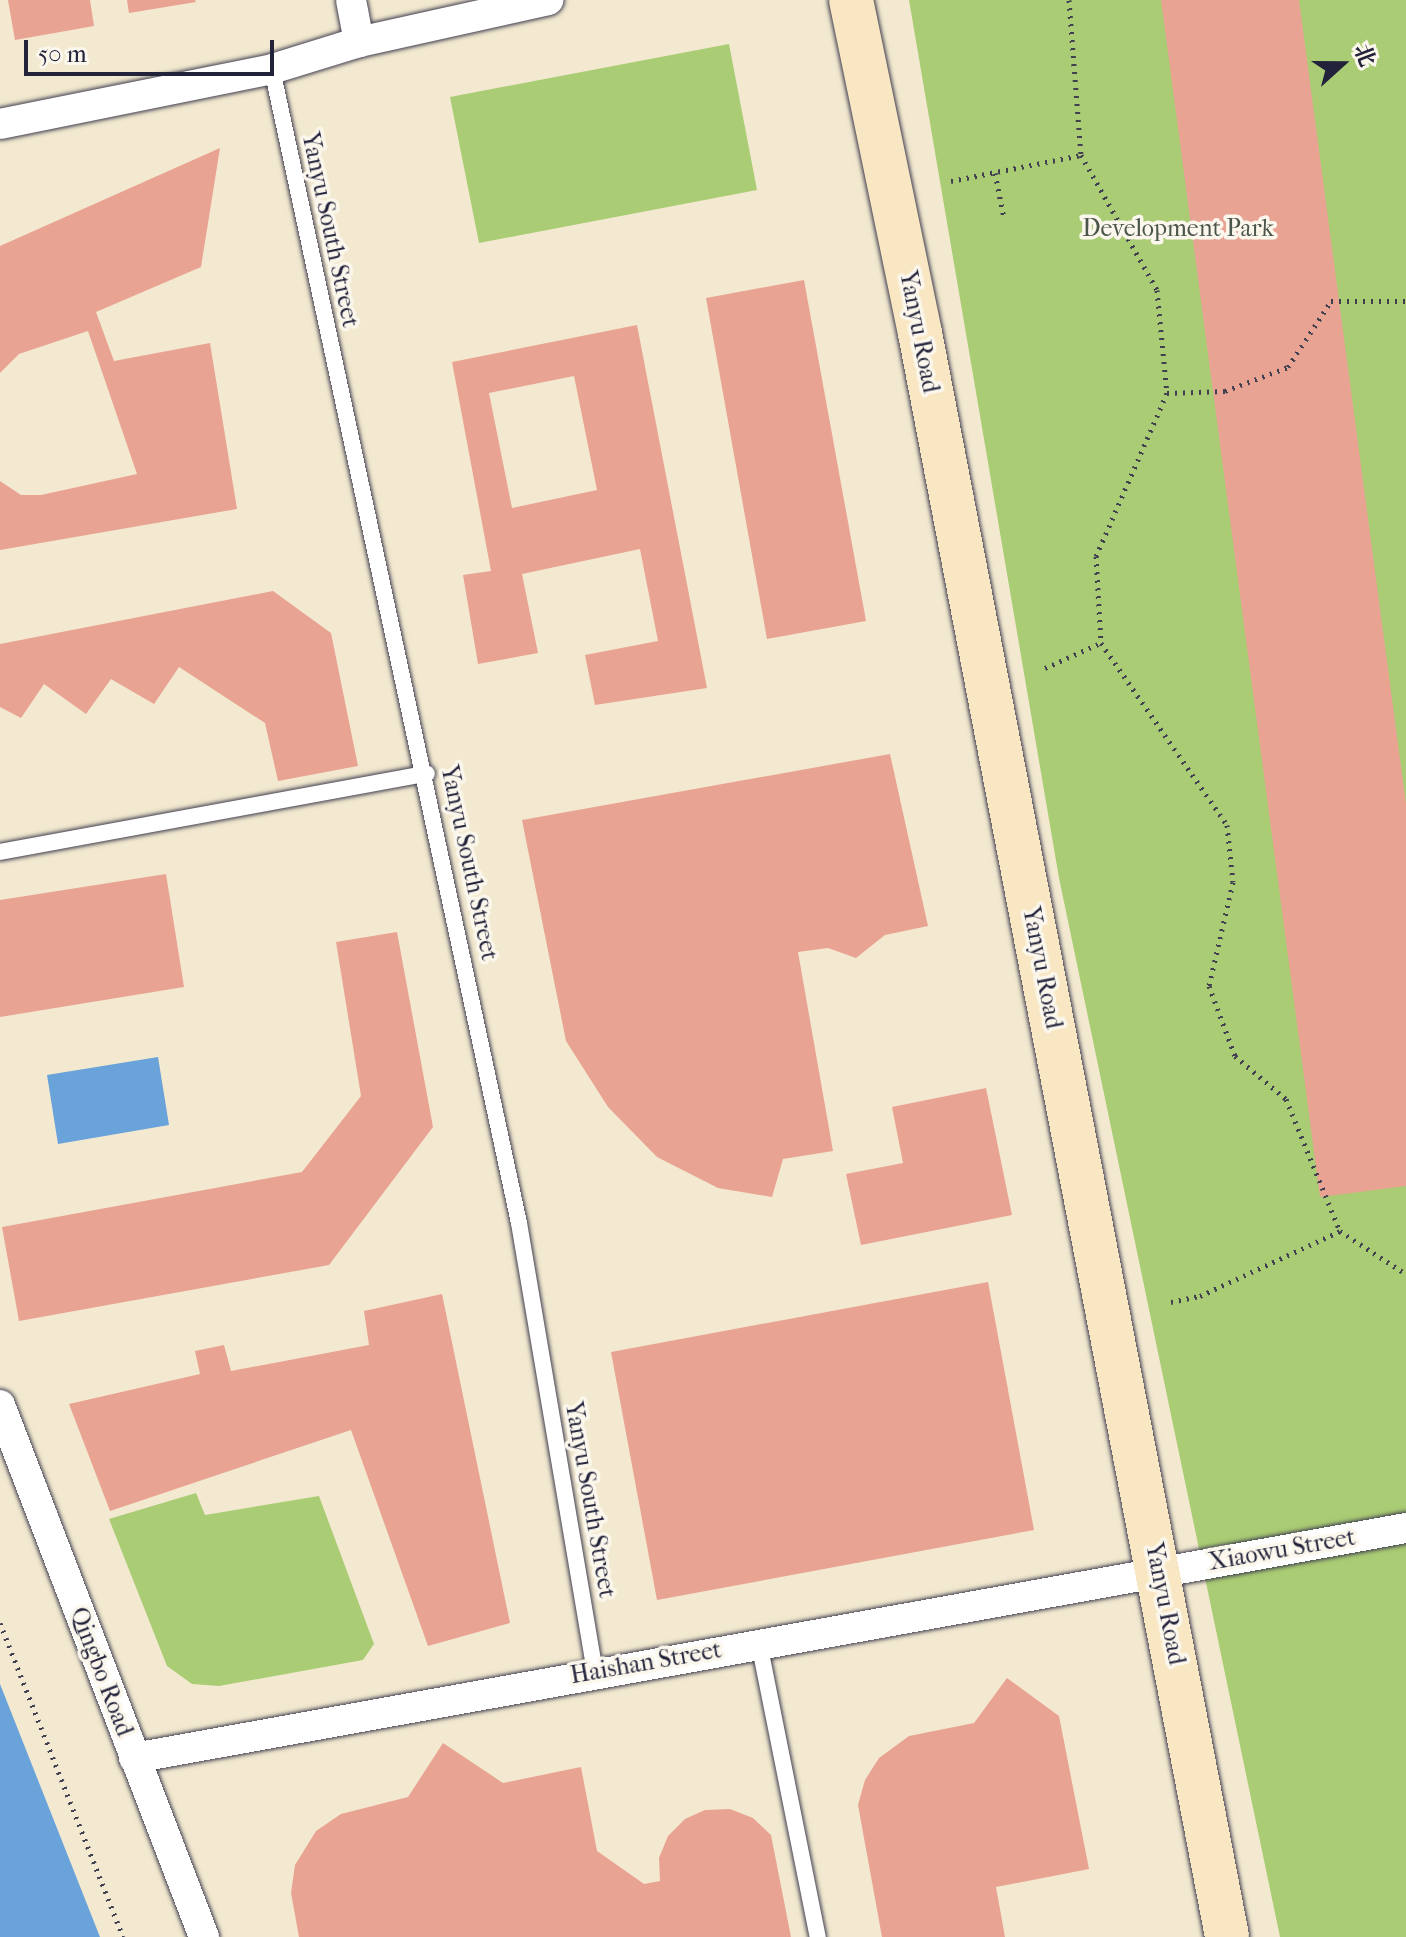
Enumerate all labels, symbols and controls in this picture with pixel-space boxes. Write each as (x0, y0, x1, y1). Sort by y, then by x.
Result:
scale bar (28, 24, 278, 74)
north arrow (1302, 24, 1382, 104)
text: 50 m (38, 40, 87, 68)
text: 北 (1348, 40, 1380, 70)
street label: Yanyu South Street (295, 130, 365, 330)
park label: Development Park (1082, 215, 1274, 243)
street label: Yanyu Road (893, 269, 945, 395)
street label: Yanyu South Street (434, 763, 504, 963)
street label: Yanyu Road (1016, 905, 1068, 1031)
street label: Yanyu South Street (559, 1400, 621, 1600)
street label: Xiaowu Street (1206, 1523, 1358, 1577)
street label: Yanyu Road (1139, 1541, 1191, 1667)
street label: Qingbo Road (63, 1604, 139, 1740)
street label: Haishan Street (568, 1636, 724, 1690)

